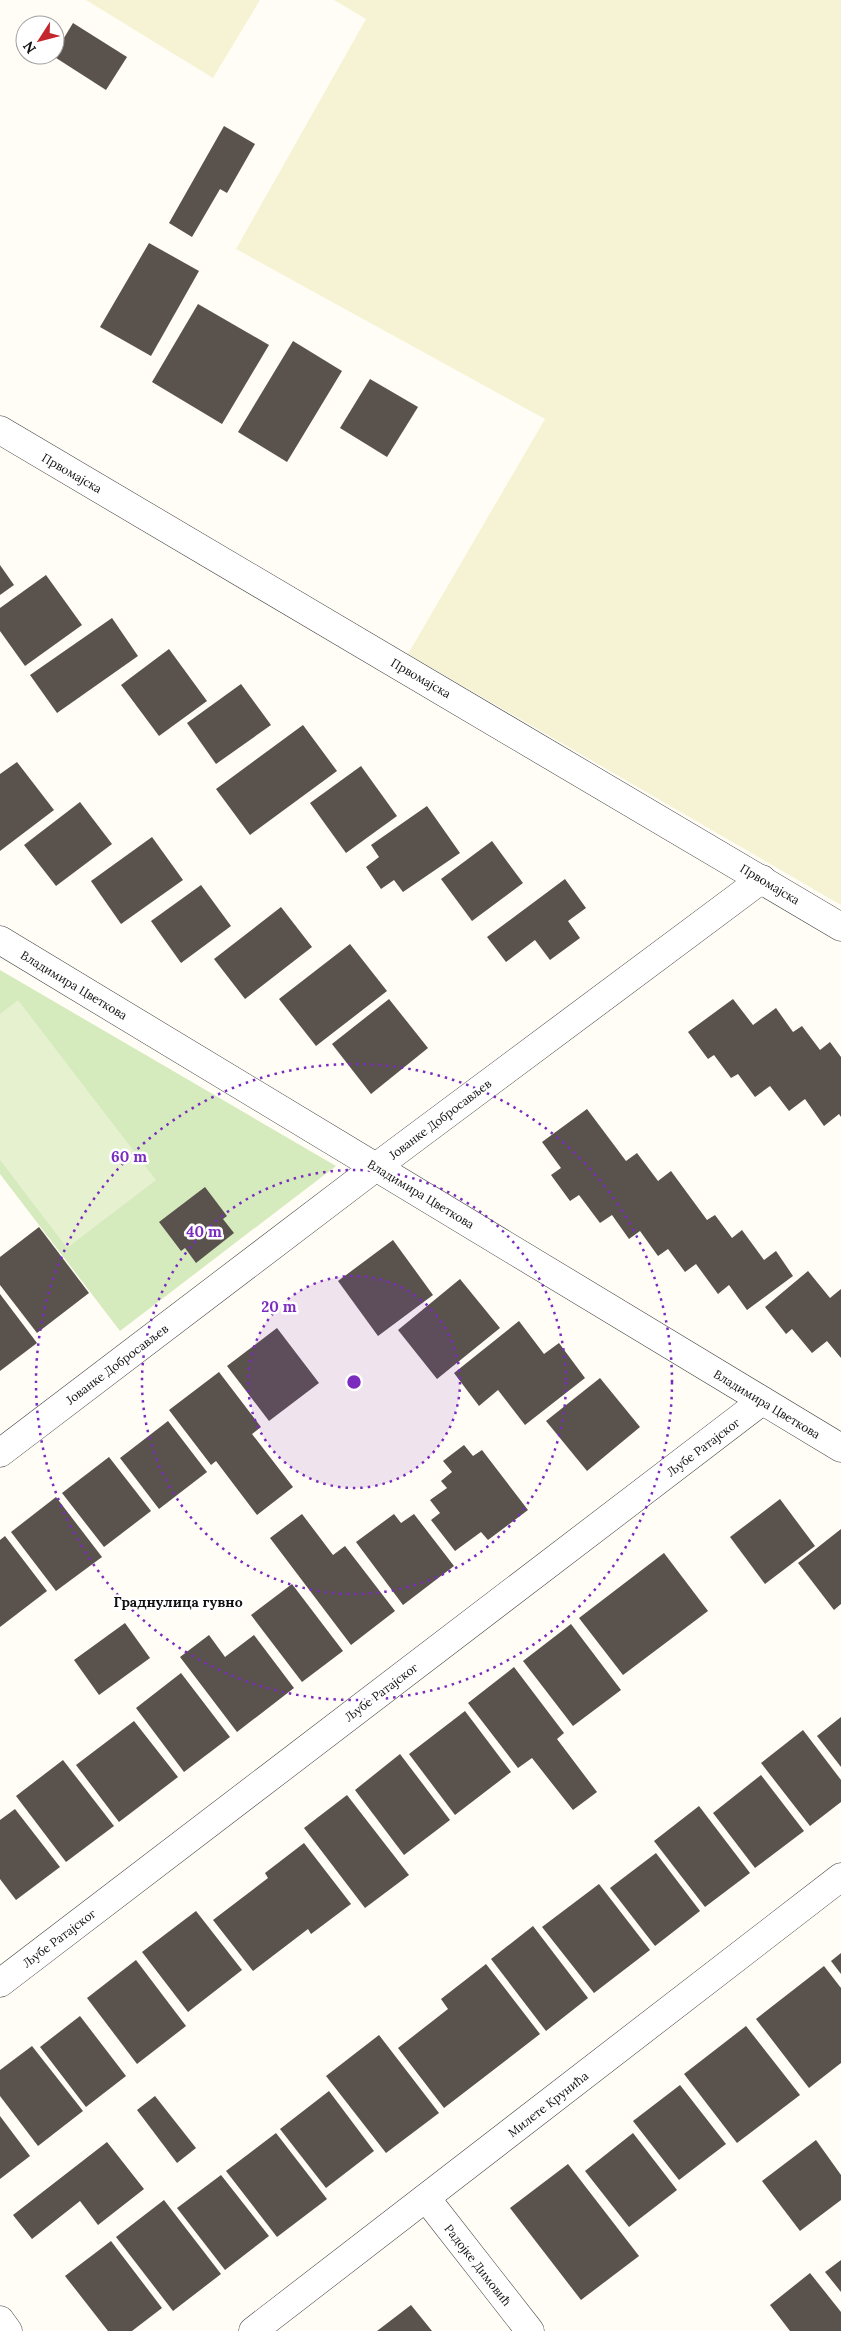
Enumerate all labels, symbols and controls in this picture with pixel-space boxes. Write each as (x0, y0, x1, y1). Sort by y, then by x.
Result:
north arrow (15, 15, 65, 65)
text: N (19, 38, 40, 57)
street label: Првомајска (39, 450, 105, 496)
street label: Првомајска (388, 655, 454, 701)
street label: Првомајска (738, 860, 802, 908)
street label: Владимира Цветкова (18, 947, 130, 1023)
street label: Јованке Добросављев (385, 1076, 494, 1163)
text: 60 m (111, 1147, 147, 1166)
street label: Владимира Цветкова (365, 1156, 477, 1232)
text: 40 m (186, 1222, 222, 1241)
text: 20 m (261, 1297, 297, 1316)
street label: Јованке Добросављев (62, 1321, 171, 1408)
street label: Владимира Цветкова (711, 1366, 823, 1442)
centre of rings (345, 1373, 363, 1391)
street label: Љубе Ратајског (663, 1414, 743, 1479)
district label: Граднулица гувно (113, 1593, 243, 1611)
street label: Љубе Ратајског (341, 1659, 421, 1724)
street label: Љубе Ратајског (19, 1905, 99, 1970)
street label: Милете Крунића (505, 2068, 591, 2140)
street label: Радојке Димовић (441, 2221, 515, 2309)

